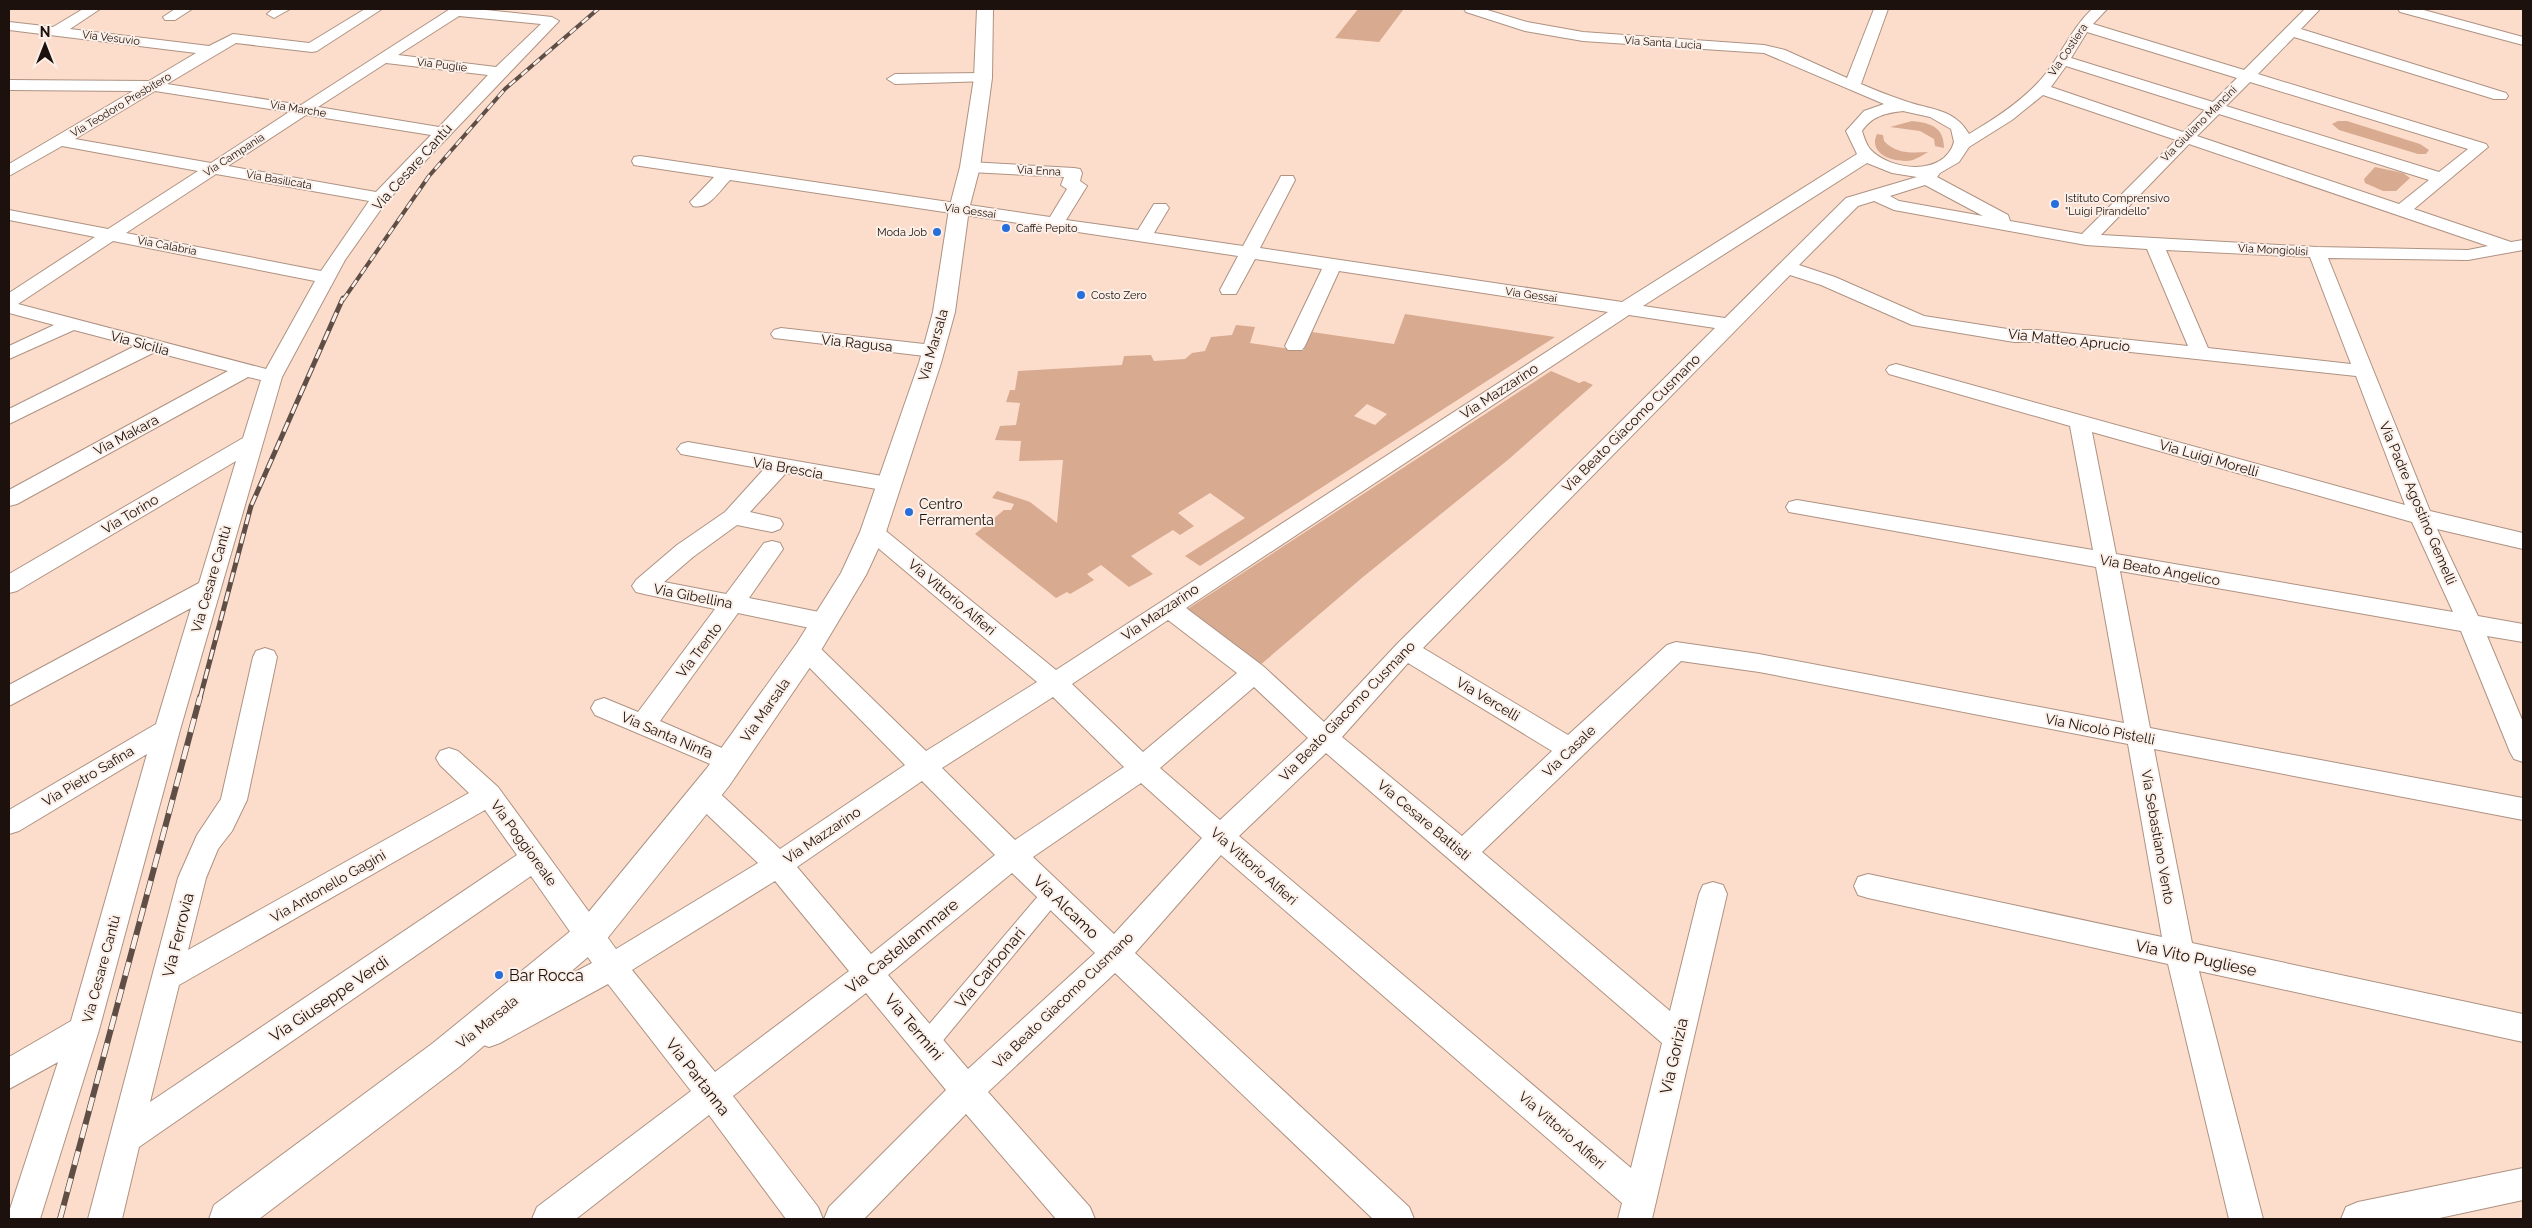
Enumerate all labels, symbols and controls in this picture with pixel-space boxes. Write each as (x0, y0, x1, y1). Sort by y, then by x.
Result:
north arrow (20, 20, 70, 70)
street label: Via Costiera (2046, 21, 2090, 79)
text: N (40, 24, 50, 40)
street label: Via Vesuvio (81, 28, 141, 48)
street label: Via Santa Lucia (1624, 34, 1702, 52)
street label: Via Puglie (416, 55, 468, 75)
street label: Via Teodoro Presbitero (68, 70, 174, 140)
street label: Via Giuliano Mancini (2158, 83, 2240, 165)
street label: Via Marche (269, 98, 328, 120)
street label: Via Cesare Cantù (369, 120, 455, 214)
street label: Via Campania (201, 131, 267, 179)
street label: Via Enna (1017, 163, 1061, 179)
street label: Via Basilicata (245, 168, 313, 192)
place label: Istituto Comprensivo "Luigi Pirandello" (2065, 192, 2170, 218)
marker: Istituto Comprensivo "Luigi Pirandello" (2049, 198, 2061, 210)
street label: Via Gessai (943, 201, 997, 221)
marker: Caffè Pepito (1000, 222, 1012, 234)
place label: Caffè Pepito (1016, 222, 1078, 235)
place label: Moda Job (877, 226, 927, 239)
marker: Moda Job (931, 226, 943, 238)
street label: Via Calabria (136, 234, 198, 258)
street label: Via Mongiolisi (2238, 242, 2308, 258)
street label: Via Gessai (1504, 285, 1558, 305)
marker: Costo Zero (1075, 289, 1087, 301)
place label: Costo Zero (1091, 289, 1147, 302)
street label: Via Marsala (915, 307, 951, 383)
street label: Via Matteo Aprucio (2007, 326, 2131, 354)
street label: Via Sicilia (109, 327, 171, 359)
street label: Via Ragusa (820, 331, 894, 355)
street label: Via Beato Giacomo Cusmano (1559, 351, 1703, 495)
street label: Via Mazzarino (1457, 360, 1541, 422)
street label: Via Makara (91, 411, 161, 459)
street label: Via Padre Agostino Gemelli (2376, 419, 2460, 587)
street label: Via Luigi Morelli (2157, 436, 2261, 480)
street label: Via Brescia (752, 454, 824, 482)
street label: Via Torino (99, 491, 161, 537)
place label: Centro Ferramenta (919, 496, 994, 528)
marker: Centro Ferramenta (903, 506, 915, 518)
street label: Via Cesare Cantù (188, 524, 234, 634)
street label: Via Beato Angelico (2098, 552, 2222, 588)
street label: Via Vittorio Alfieri (905, 556, 999, 638)
street label: Via Gibellina (652, 580, 734, 612)
street label: Via Mazzarino (1118, 580, 1202, 644)
street label: Via Trento (673, 619, 725, 681)
street label: Via Beato Giacomo Cusmano (1276, 638, 1418, 784)
street label: Via Vercelli (1453, 674, 1523, 724)
street label: Via Marsala (737, 675, 793, 745)
street label: Via Santa Ninfa (619, 708, 715, 762)
street label: Via Nicolò Pistelli (2044, 711, 2156, 747)
street label: Via Casale (1539, 722, 1599, 780)
street label: Via Pietro Safina (39, 742, 137, 810)
street label: Via Sebastiano Vento (2138, 769, 2178, 905)
street label: Via Cesare Battisti (1374, 776, 1474, 864)
street label: Via Poggioreale (488, 797, 560, 889)
street label: Via Mazzarino (780, 803, 864, 867)
street label: Via Vittorio Alfieri (1207, 824, 1301, 908)
street label: Via Antonello Gagini (268, 847, 388, 925)
street label: Via Alcamo (1029, 871, 1103, 943)
street label: Via Ferrovia (158, 891, 198, 979)
street label: Via Castellammare (842, 895, 962, 997)
street label: Via Cesare Cantù (79, 913, 123, 1025)
street label: Via Carbonari (951, 924, 1029, 1012)
street label: Via Beato Giacomo Cusmano (990, 929, 1136, 1071)
street label: Via Vito Pugliese (2134, 936, 2258, 980)
street label: Via Giuseppe Verdi (266, 952, 392, 1046)
place label: Bar Rocca (509, 966, 584, 985)
marker: Bar Rocca (493, 969, 505, 981)
street label: Via Termini (881, 990, 947, 1064)
street label: Via Marsala (453, 992, 521, 1052)
street label: Via Gorizia (1656, 1016, 1692, 1096)
street label: Via Partanna (662, 1035, 734, 1119)
street label: Via Vittorio Alfieri (1515, 1088, 1609, 1172)

